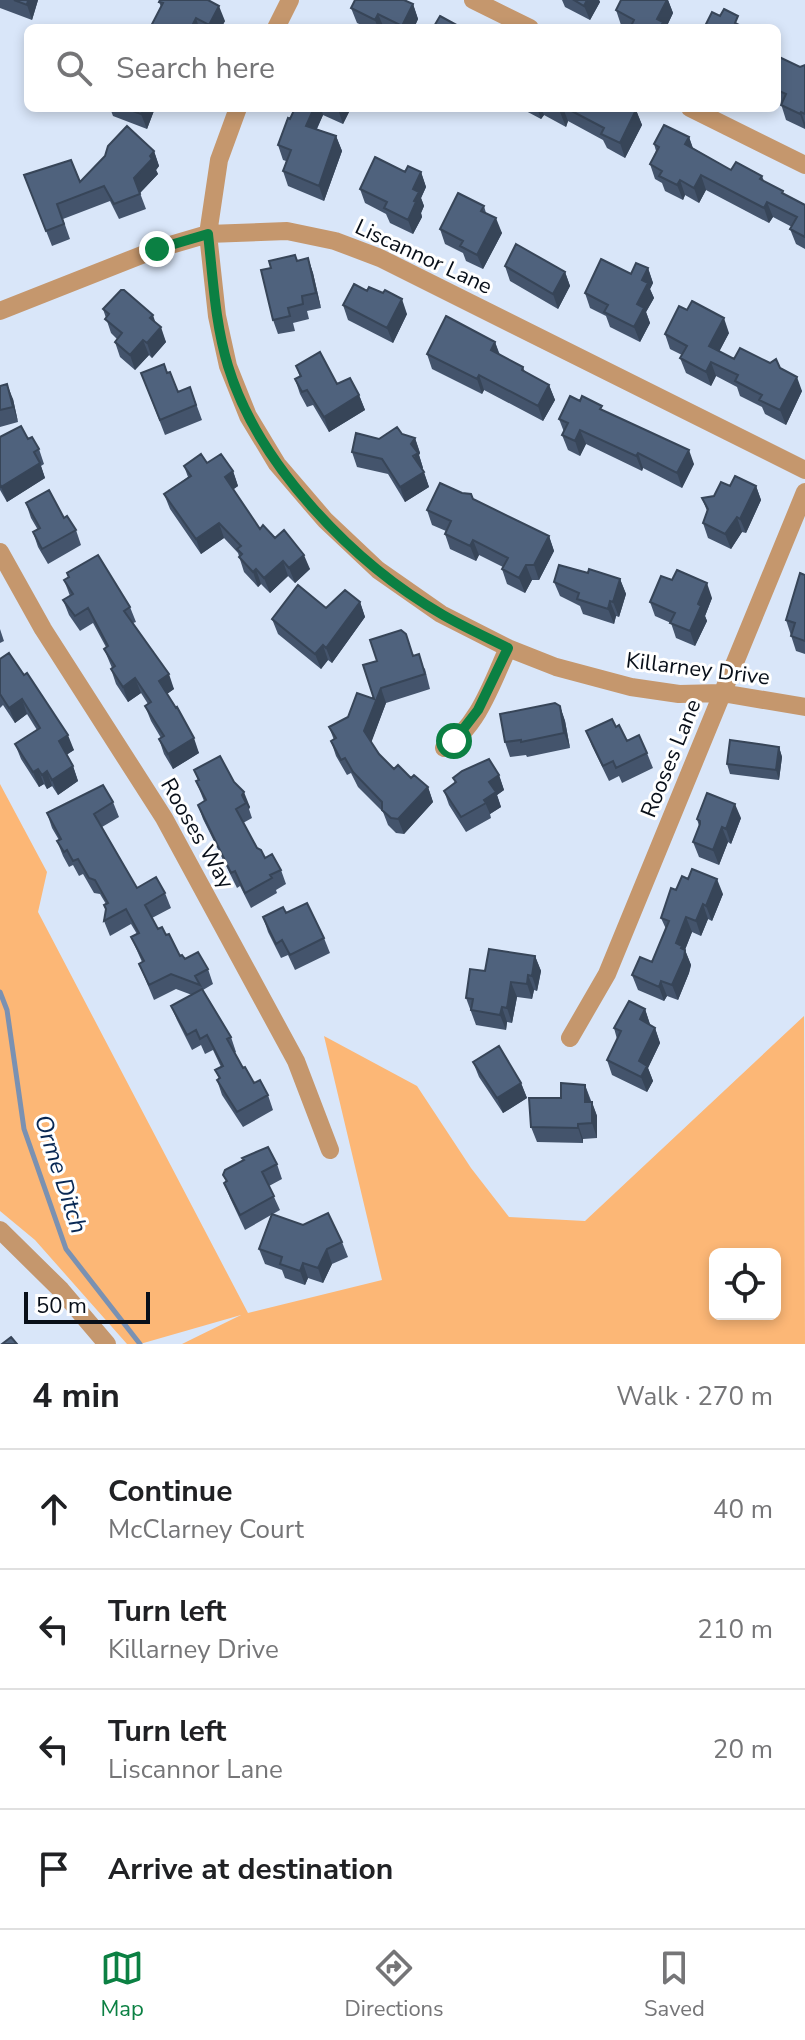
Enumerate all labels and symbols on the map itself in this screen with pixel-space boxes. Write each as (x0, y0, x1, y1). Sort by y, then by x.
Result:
street label: Liscannor Lane (350, 212, 497, 302)
route end (139, 231, 175, 267)
street label: Killarney Drive (624, 645, 771, 693)
street label: Rooses Lane (634, 695, 708, 822)
route start (436, 723, 472, 759)
street label: Rooses Way (153, 773, 241, 895)
water label: Orme Ditch (27, 1111, 95, 1237)
scale bar (24, 1288, 150, 1324)

